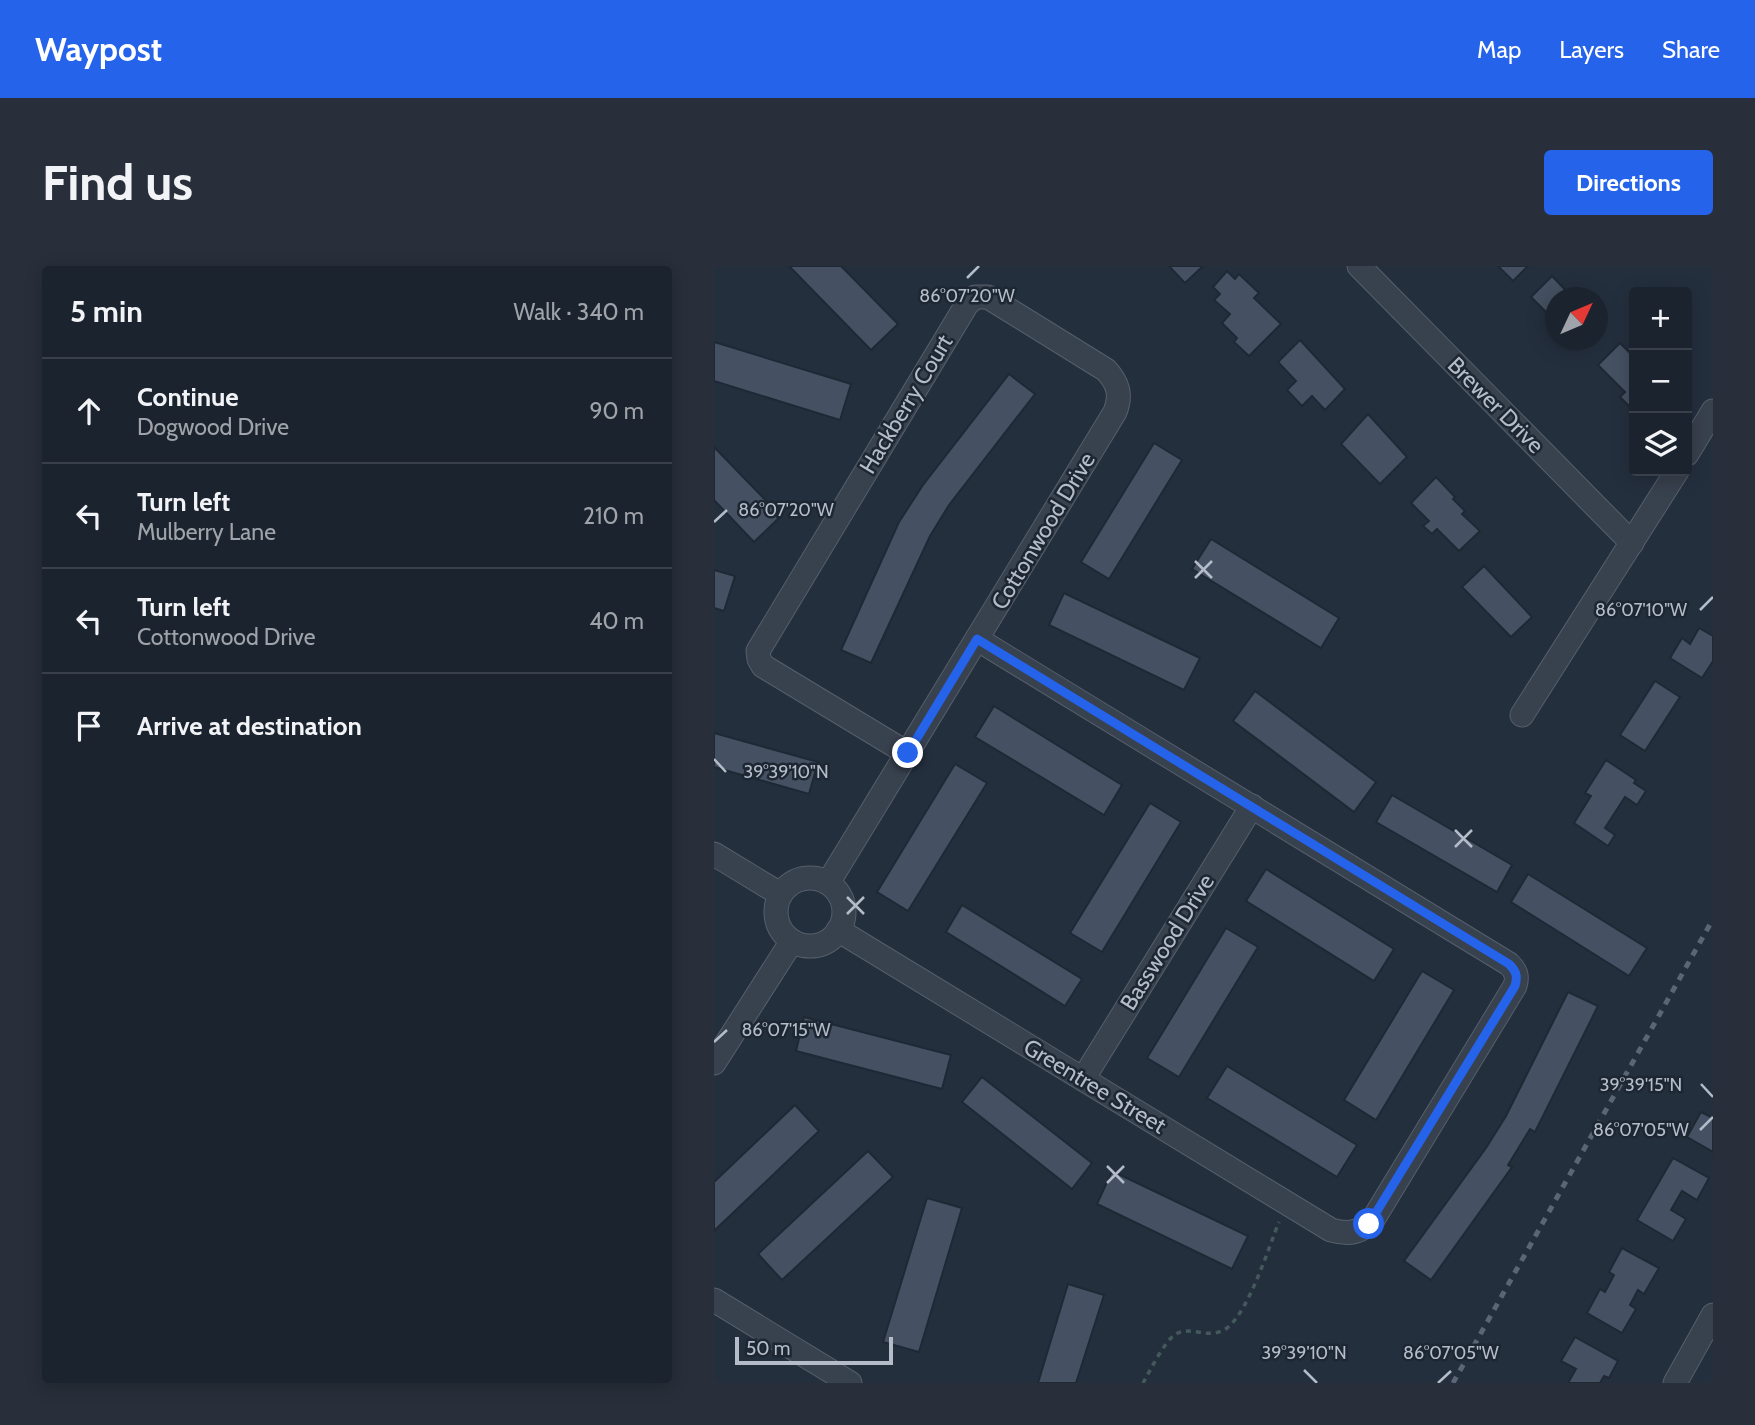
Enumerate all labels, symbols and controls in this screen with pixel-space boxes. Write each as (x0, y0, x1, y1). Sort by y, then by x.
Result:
text: Waypost (35, 29, 162, 69)
text: Map (1477, 35, 1521, 64)
text: Layers (1559, 35, 1624, 64)
text: Share (1662, 35, 1720, 64)
button: Directions (1544, 150, 1713, 215)
text: Find us (42, 153, 193, 212)
text: 86°07'20"W (919, 285, 1015, 307)
north arrow (1545, 287, 1608, 350)
map controls (1629, 287, 1692, 476)
button: + (1629, 287, 1692, 350)
text: 5 min (70, 293, 143, 330)
text: Walk · 340 m (513, 298, 644, 326)
street label: Hackberry Court (854, 329, 959, 479)
button: − (1629, 350, 1692, 413)
street label: Brewer Drive (1442, 351, 1550, 459)
text: Continue (137, 381, 239, 413)
icon: ahead (70, 392, 108, 430)
text: 90 m (590, 397, 644, 425)
text: Dogwood Drive (137, 413, 289, 441)
button: layers (1629, 413, 1692, 476)
street label: Cottonwood Drive (985, 447, 1101, 615)
text: Turn left (137, 486, 230, 518)
icon: left (70, 497, 108, 535)
text: 86°07'20"W (738, 499, 834, 521)
text: 210 m (583, 502, 644, 530)
text: Mulberry Lane (137, 518, 276, 546)
text: Turn left (137, 591, 230, 623)
text: 86°07'10"W (1595, 599, 1687, 621)
icon: left (70, 602, 108, 640)
text: 40 m (589, 607, 644, 635)
text: Cottonwood Drive (137, 623, 315, 651)
icon: arrive (70, 707, 108, 745)
text: Arrive at destination (137, 710, 362, 742)
route end (892, 737, 923, 768)
text: 39°39'10"N (743, 761, 829, 783)
street label: Basswood Drive (1114, 869, 1220, 1015)
text: 86°07'15"W (741, 1019, 831, 1041)
street label: Greentree Street (1019, 1033, 1171, 1140)
text: 39°39'15"N (1600, 1074, 1682, 1096)
text: 86°07'05"W (1593, 1119, 1689, 1141)
route start (1353, 1208, 1384, 1239)
scale bar (735, 1334, 892, 1366)
text: 50 m (746, 1337, 790, 1360)
text: 39°39'10"N (1261, 1342, 1347, 1364)
text: 86°07'05"W (1403, 1342, 1499, 1364)

